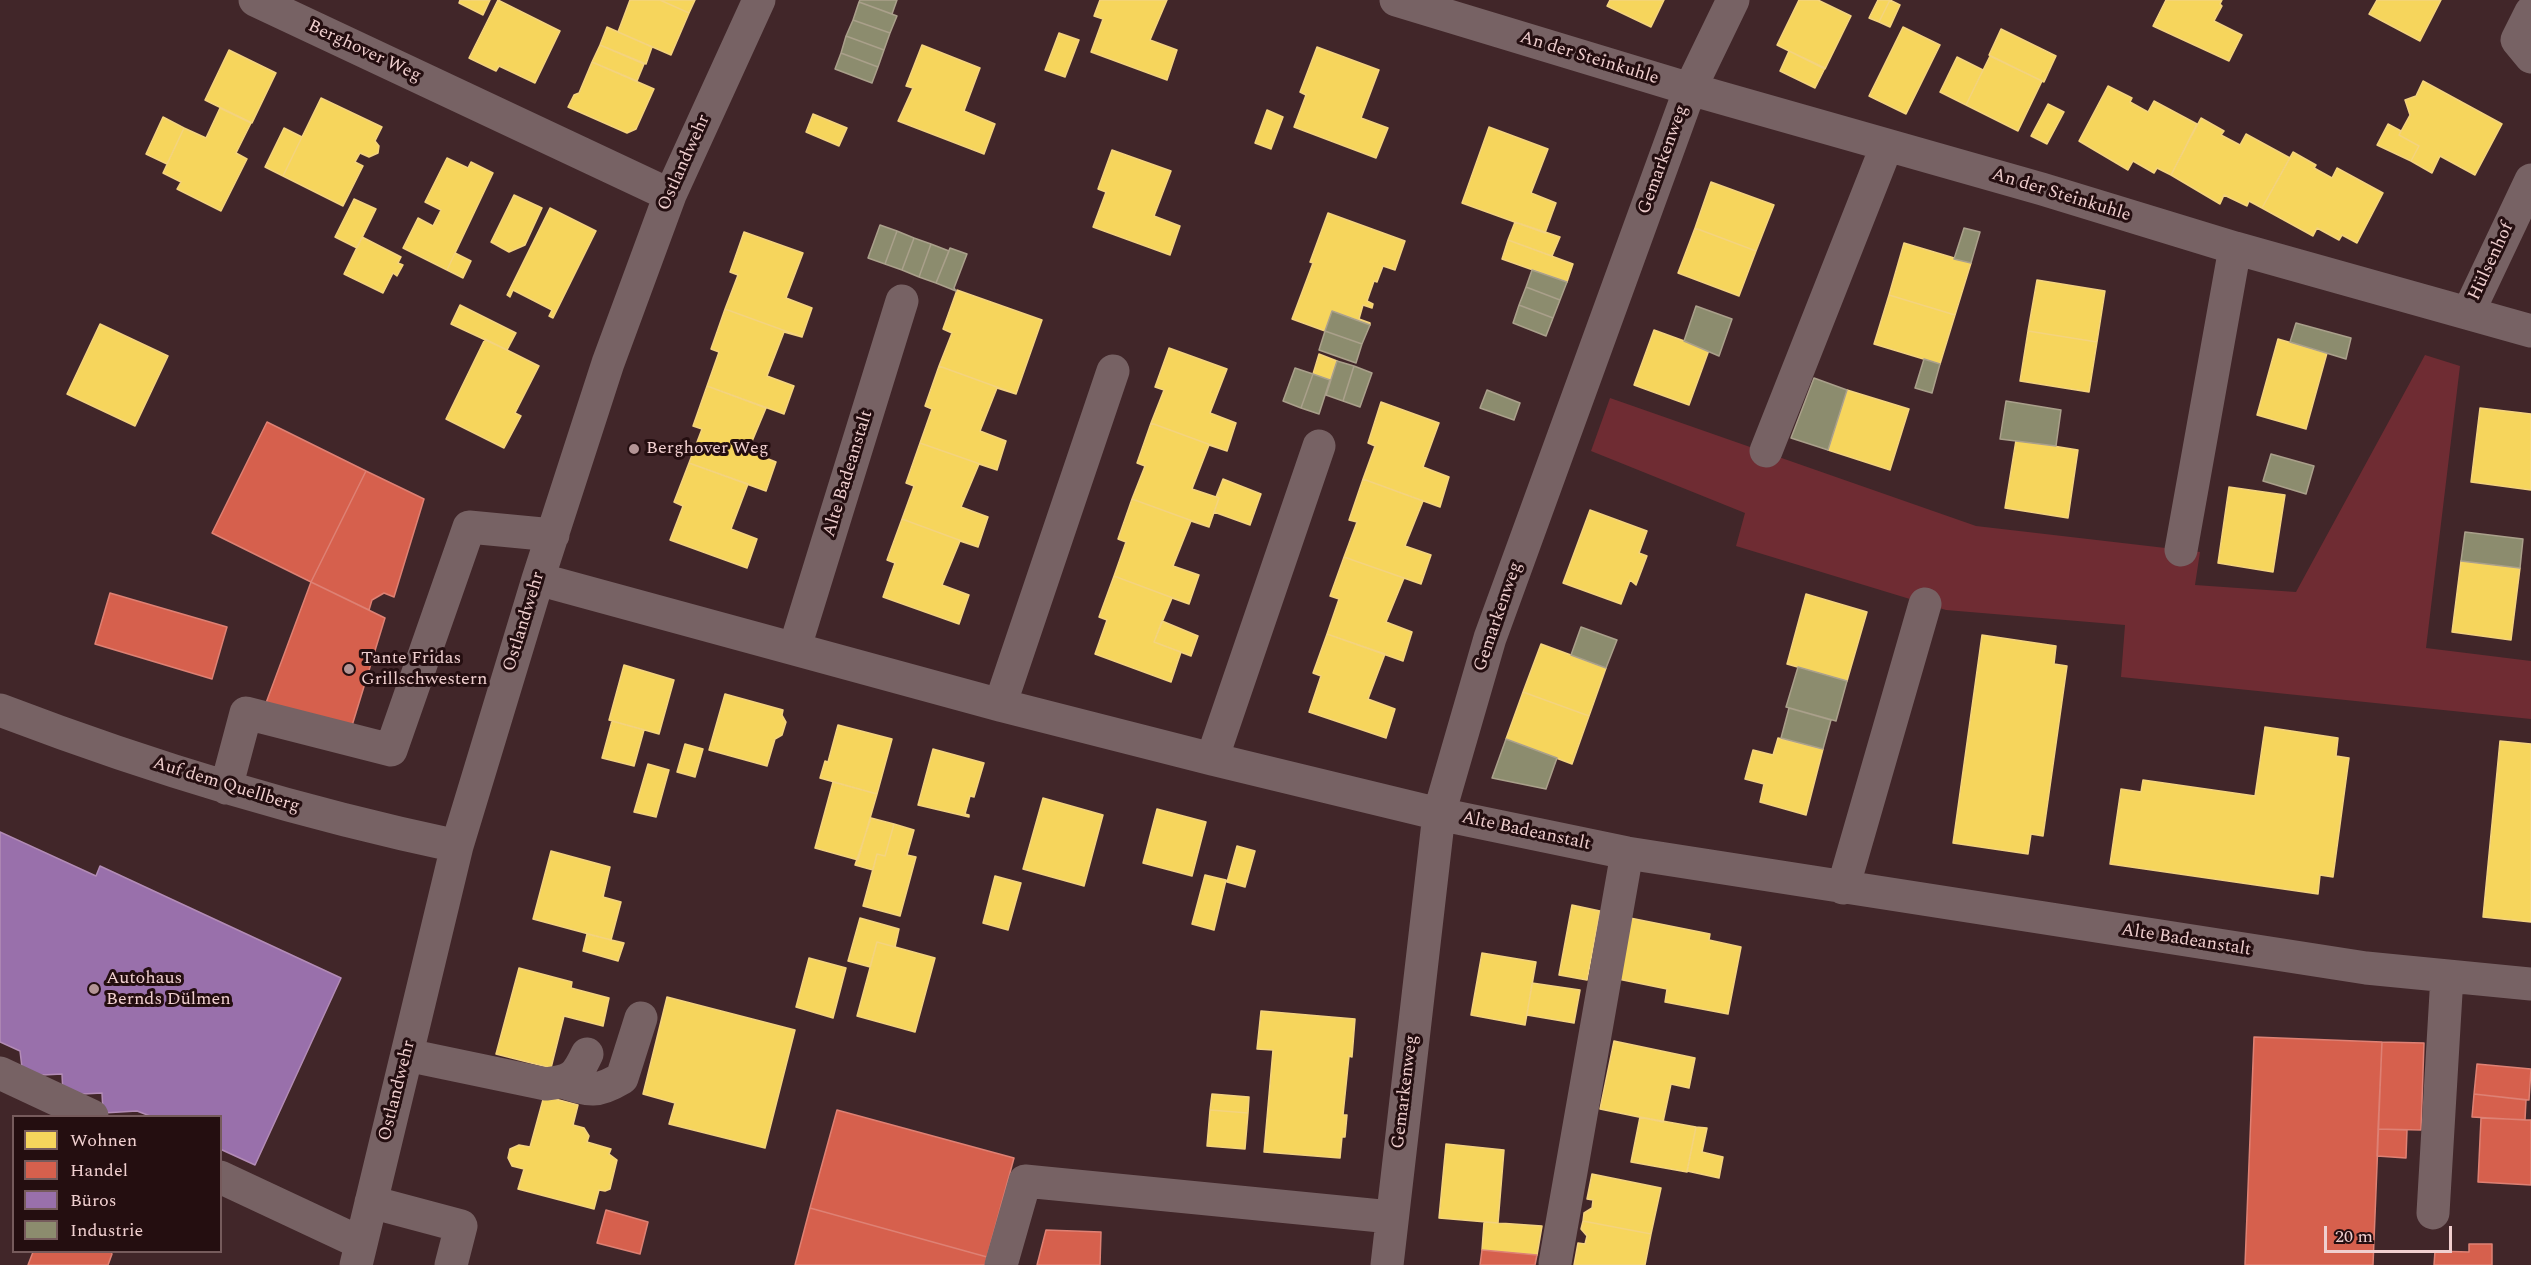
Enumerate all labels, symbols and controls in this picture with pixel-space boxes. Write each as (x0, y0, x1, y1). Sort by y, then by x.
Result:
street label: Berghover Weg (304, 16, 424, 88)
street label: An der Steinkuhle (1517, 28, 1661, 90)
street label: Gemarkenweg (1634, 102, 1694, 218)
street label: Ostlandwehr (654, 112, 716, 214)
street label: An der Steinkuhle (1989, 165, 2133, 227)
street label: Hülsenhof (2465, 220, 2519, 304)
street label: Alte Badeanstalt (819, 408, 879, 540)
place label: Berghover Weg (646, 438, 769, 460)
marker: Berghover Weg (627, 442, 641, 456)
street label: Gemarkenweg (1470, 559, 1528, 675)
street label: Ostlandwehr (500, 570, 550, 674)
place label: Tante Fridas Grillschwestern (361, 648, 487, 690)
marker: Tante Fridas Grillschwestern (342, 662, 356, 676)
street label: Auf dem Quellberg (150, 753, 302, 819)
street label: Alte Badeanstalt (1460, 808, 1592, 856)
street label: Alte Badeanstalt (2119, 920, 2253, 962)
place label: Autohaus Bernds Dülmen (106, 968, 231, 1010)
marker: Autohaus Bernds Dülmen (87, 982, 101, 996)
street label: Gemarkenweg (1388, 1034, 1424, 1150)
street label: Ostlandwehr (375, 1038, 421, 1144)
legend (12, 1115, 222, 1253)
text: Wohnen (70, 1127, 137, 1154)
text: Handel (70, 1157, 128, 1184)
text: Büros (70, 1187, 117, 1214)
scale bar (2327, 1214, 2454, 1252)
text: Industrie (70, 1217, 143, 1244)
text: 20 m (2335, 1223, 2373, 1250)

